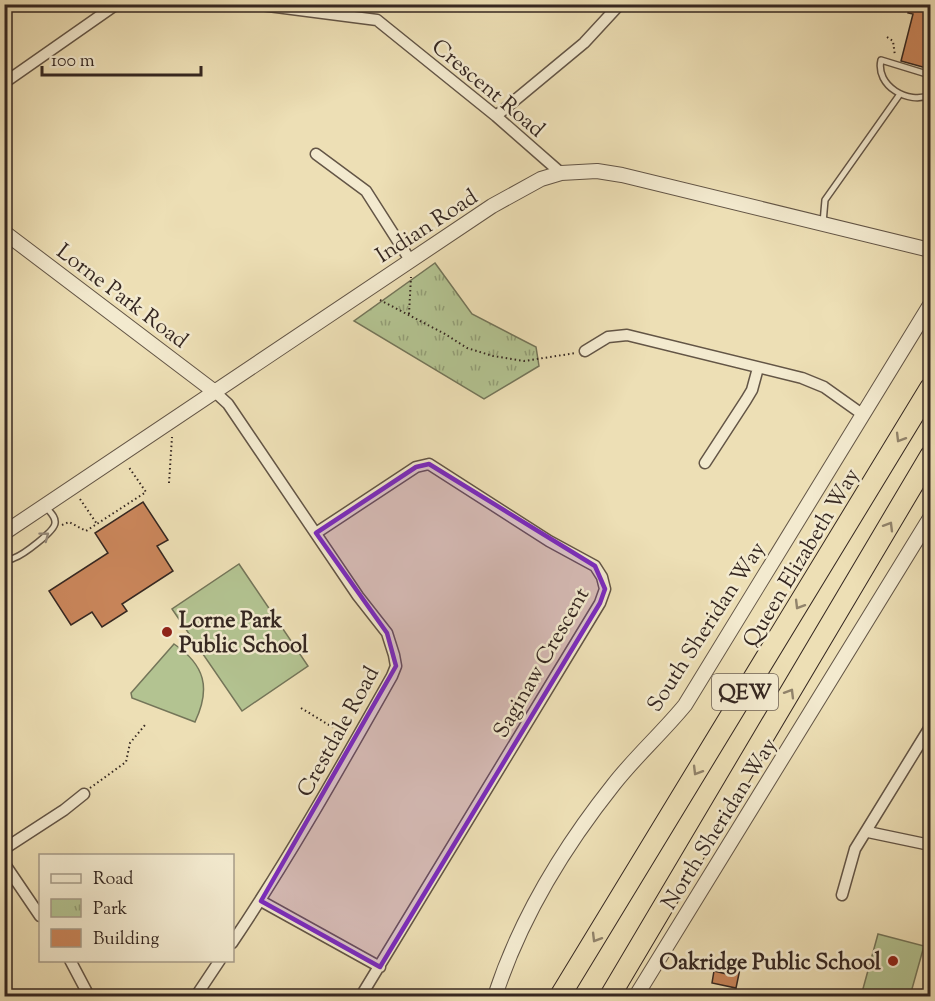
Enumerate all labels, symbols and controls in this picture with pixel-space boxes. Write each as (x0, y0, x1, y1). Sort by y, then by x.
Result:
street label: Crescent Road (423, 32, 551, 146)
scale bar (42, 39, 201, 77)
text: 100 m (51, 49, 95, 75)
street label: Indian Road (370, 183, 485, 273)
street label: Lorne Park Road (49, 237, 194, 358)
one-way arrow (896, 432, 908, 442)
street label: Queen Elizabeth Way (736, 463, 869, 654)
one-way arrow (882, 522, 893, 532)
one-way arrow (38, 533, 49, 544)
street label: South Sheridan Way (640, 536, 775, 719)
street label: Saginaw Crescent (486, 582, 599, 745)
one-way arrow (794, 599, 806, 609)
place label: Lorne Park Public School (179, 606, 309, 663)
marker: Lorne Park Public School (160, 625, 174, 639)
street label: Crestdale Road (290, 661, 389, 804)
road number: QEW (712, 674, 778, 710)
one-way arrow (782, 689, 794, 699)
street label: North Sheridan Way (655, 732, 786, 917)
one-way arrow (693, 765, 705, 775)
legend (39, 854, 234, 962)
text: Road (93, 867, 133, 893)
text: Park (93, 897, 128, 923)
text: Building (93, 927, 159, 953)
one-way arrow (592, 932, 603, 942)
place label: Oakridge Public School (659, 948, 882, 980)
marker: Oakridge Public School (886, 954, 900, 968)

